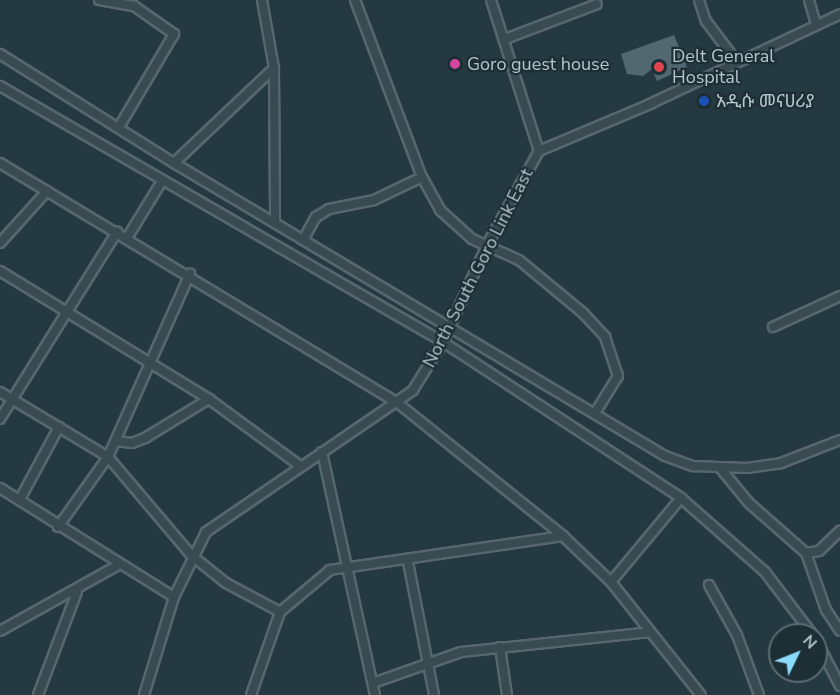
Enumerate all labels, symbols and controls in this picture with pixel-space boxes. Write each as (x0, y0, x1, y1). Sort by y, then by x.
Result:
place label: Delt General Hospital (672, 46, 775, 88)
place label: Goro guest house (467, 53, 609, 75)
marker: Goro guest house (448, 57, 462, 71)
marker: Delt General Hospital (650, 58, 668, 76)
place label: አዲሱ መናሀሪያ (716, 90, 814, 112)
marker: አዲሱ መናሀሪያ (697, 94, 711, 108)
street label: North South Goro Link East (418, 165, 538, 371)
north arrow (768, 623, 828, 683)
text: N (798, 630, 822, 654)

